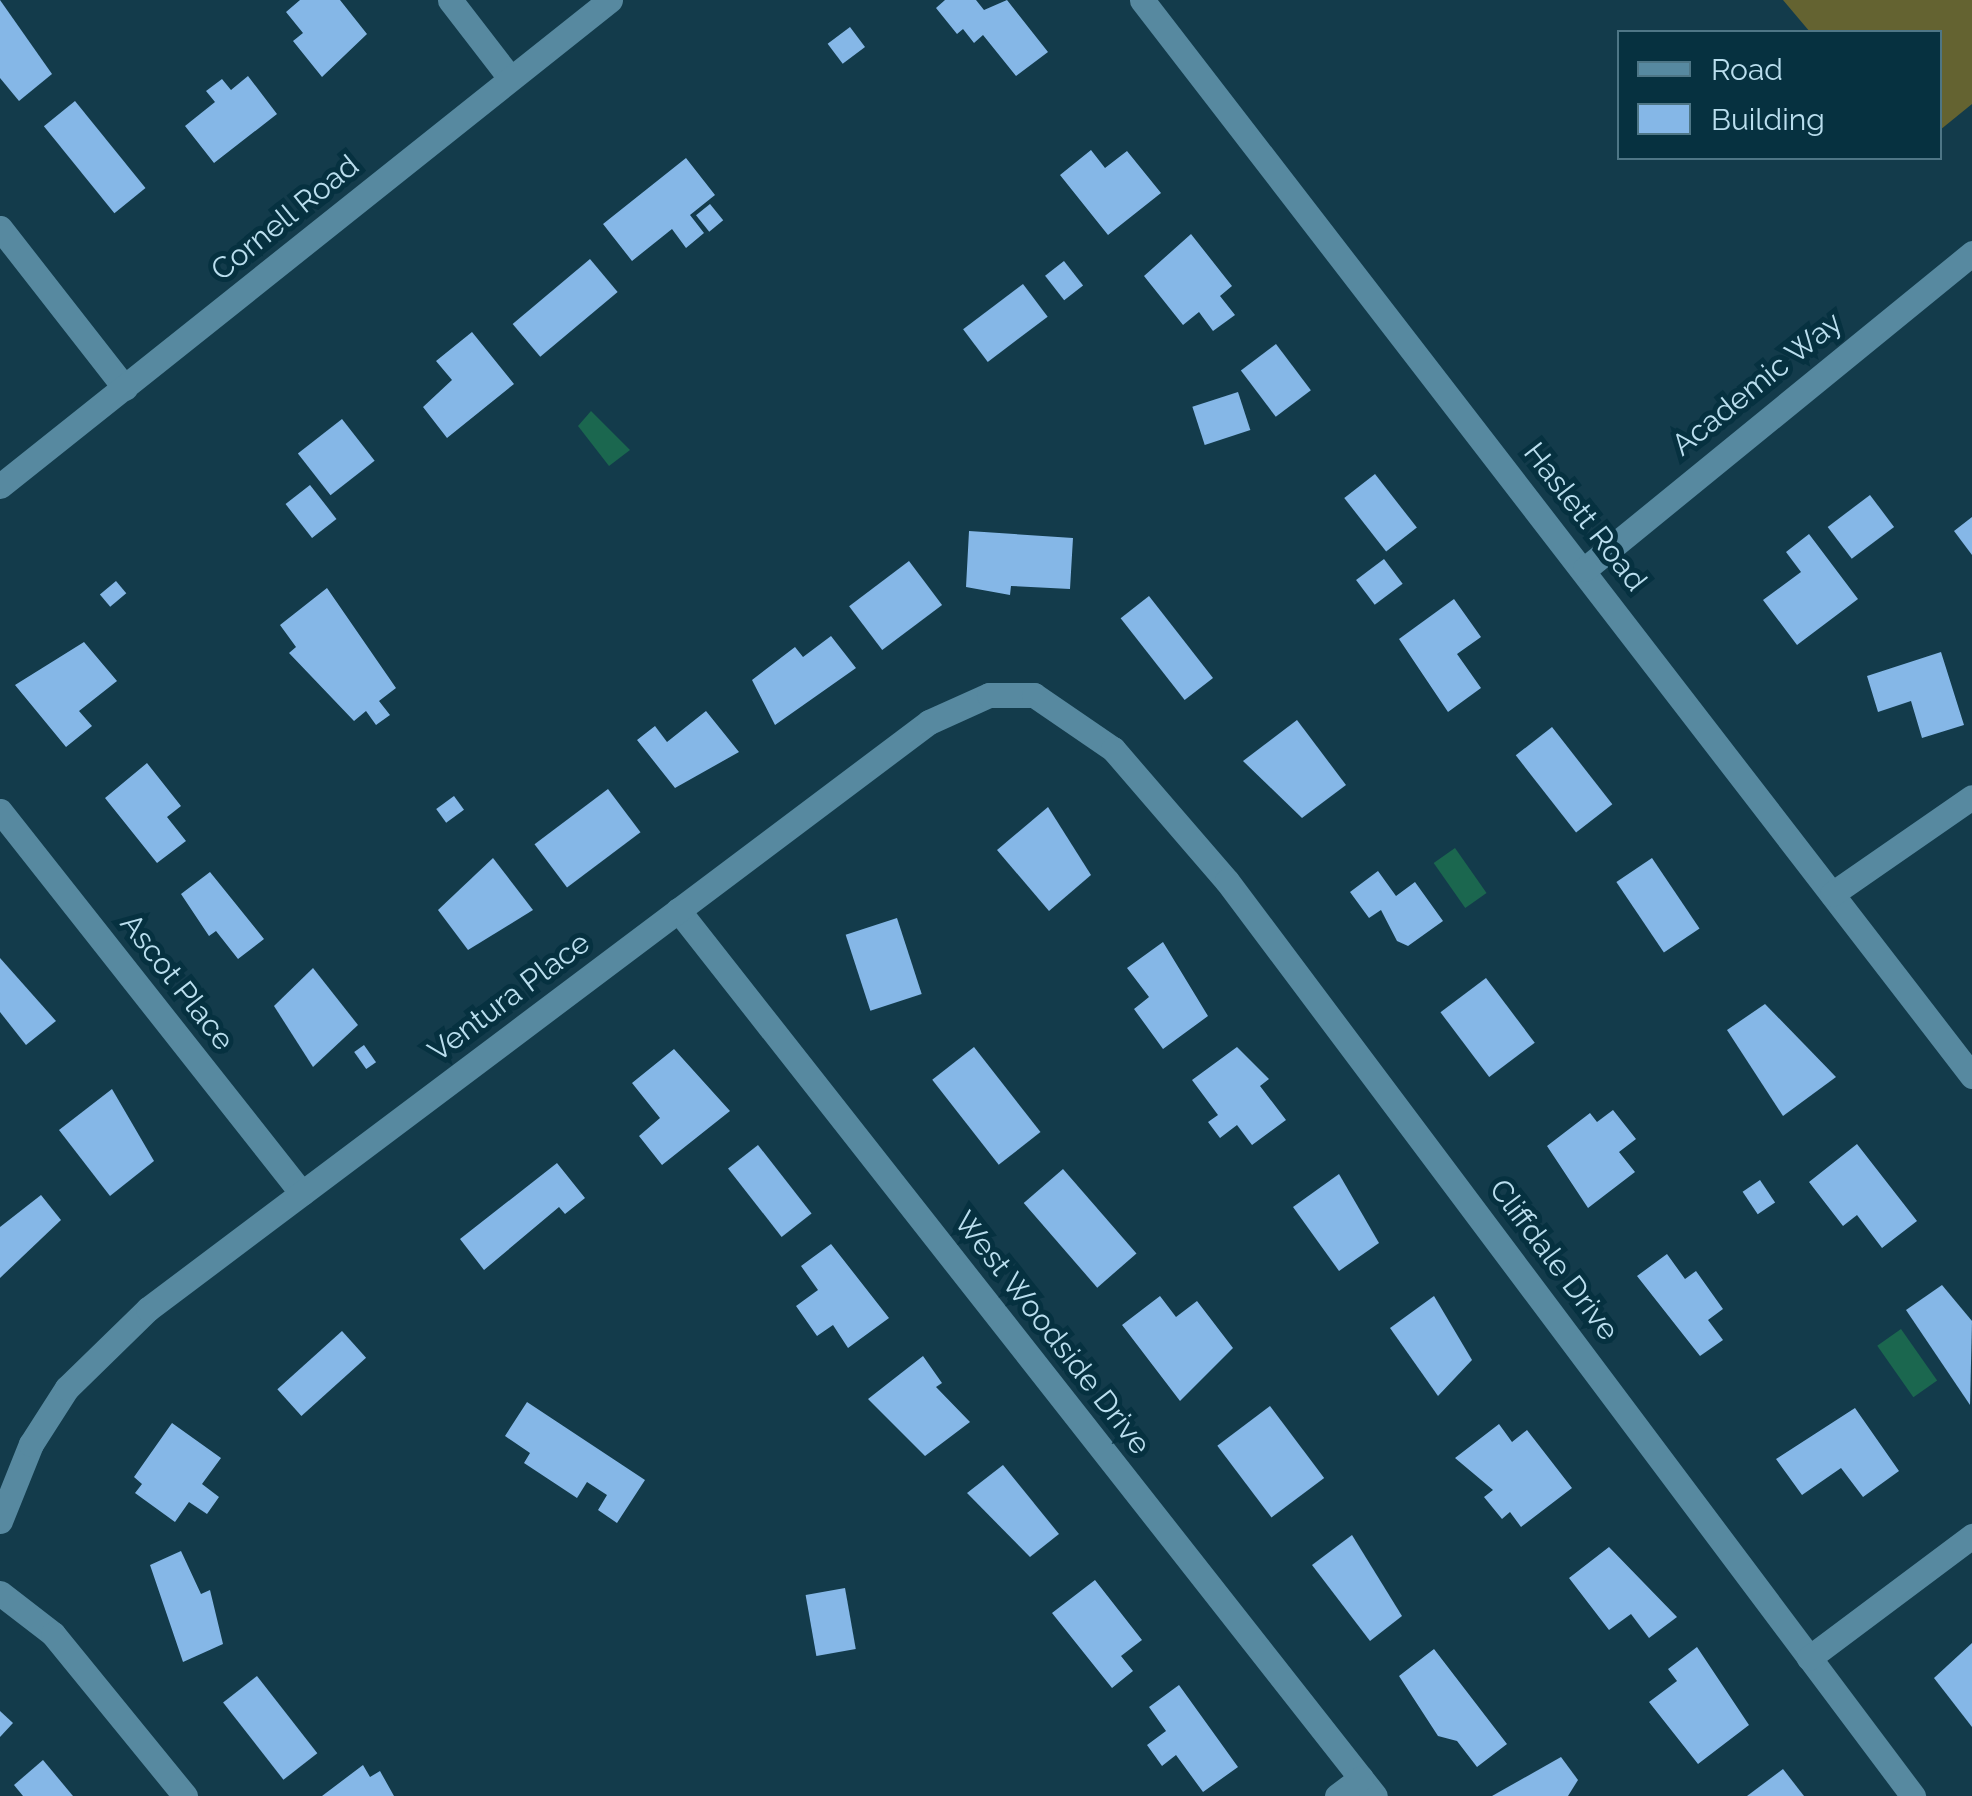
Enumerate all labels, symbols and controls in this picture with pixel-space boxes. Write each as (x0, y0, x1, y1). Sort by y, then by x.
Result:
legend (1617, 30, 1942, 160)
text: Road (1711, 52, 1783, 87)
text: Building (1711, 102, 1825, 137)
street label: Cornell Road (204, 147, 366, 289)
street label: Academic Way (1664, 304, 1850, 464)
street label: Haslett Road (1516, 436, 1654, 598)
street label: Ascot Place (113, 907, 241, 1057)
street label: Ventura Place (421, 925, 597, 1069)
street label: Cliffdale Drive (1482, 1172, 1626, 1348)
street label: West Woodside Drive (946, 1204, 1158, 1462)

